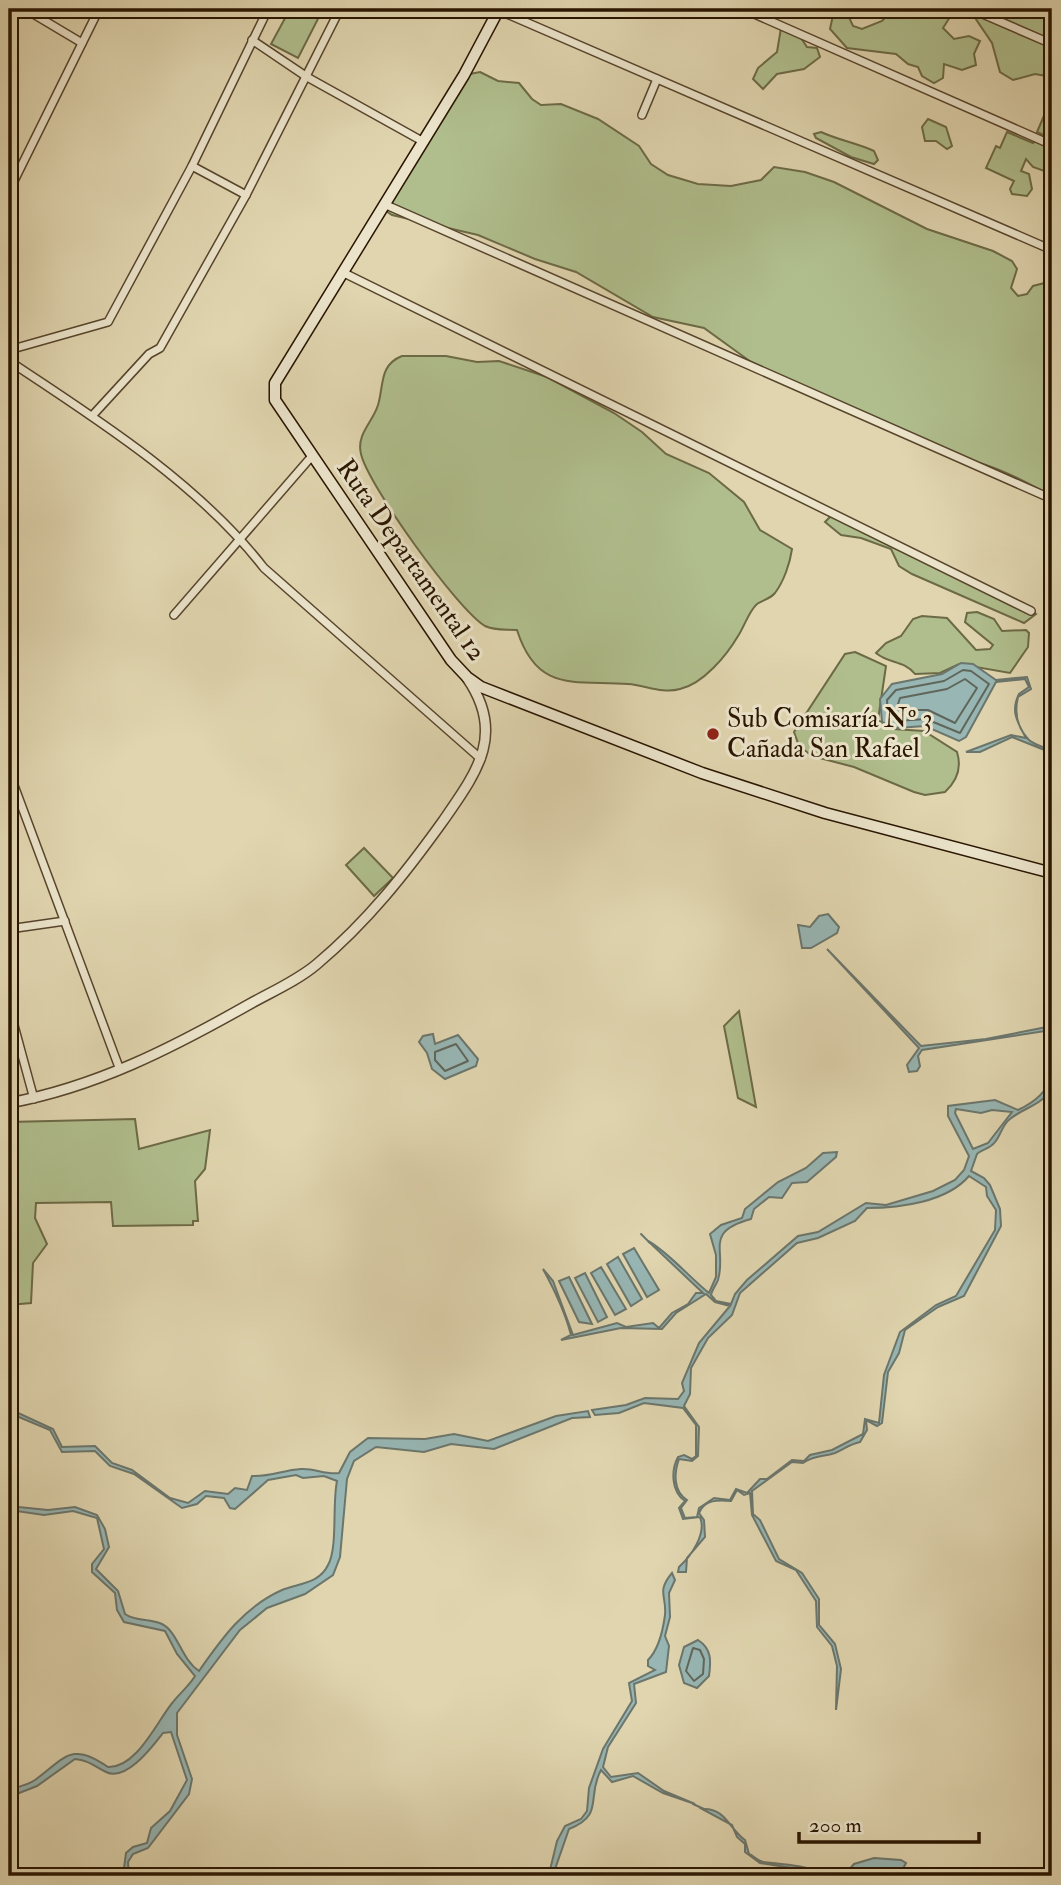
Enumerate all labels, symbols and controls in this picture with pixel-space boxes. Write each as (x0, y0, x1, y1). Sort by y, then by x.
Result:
street label: Ruta Departamental 12 (329, 453, 493, 668)
place label: Sub Comisaría Nº 3 Cañada San Rafael (727, 703, 932, 765)
marker: Sub Comisaría Nº 3 Cañada San Rafael (705, 726, 721, 742)
scale bar (799, 1801, 979, 1845)
text: 200 m (809, 1812, 862, 1839)

